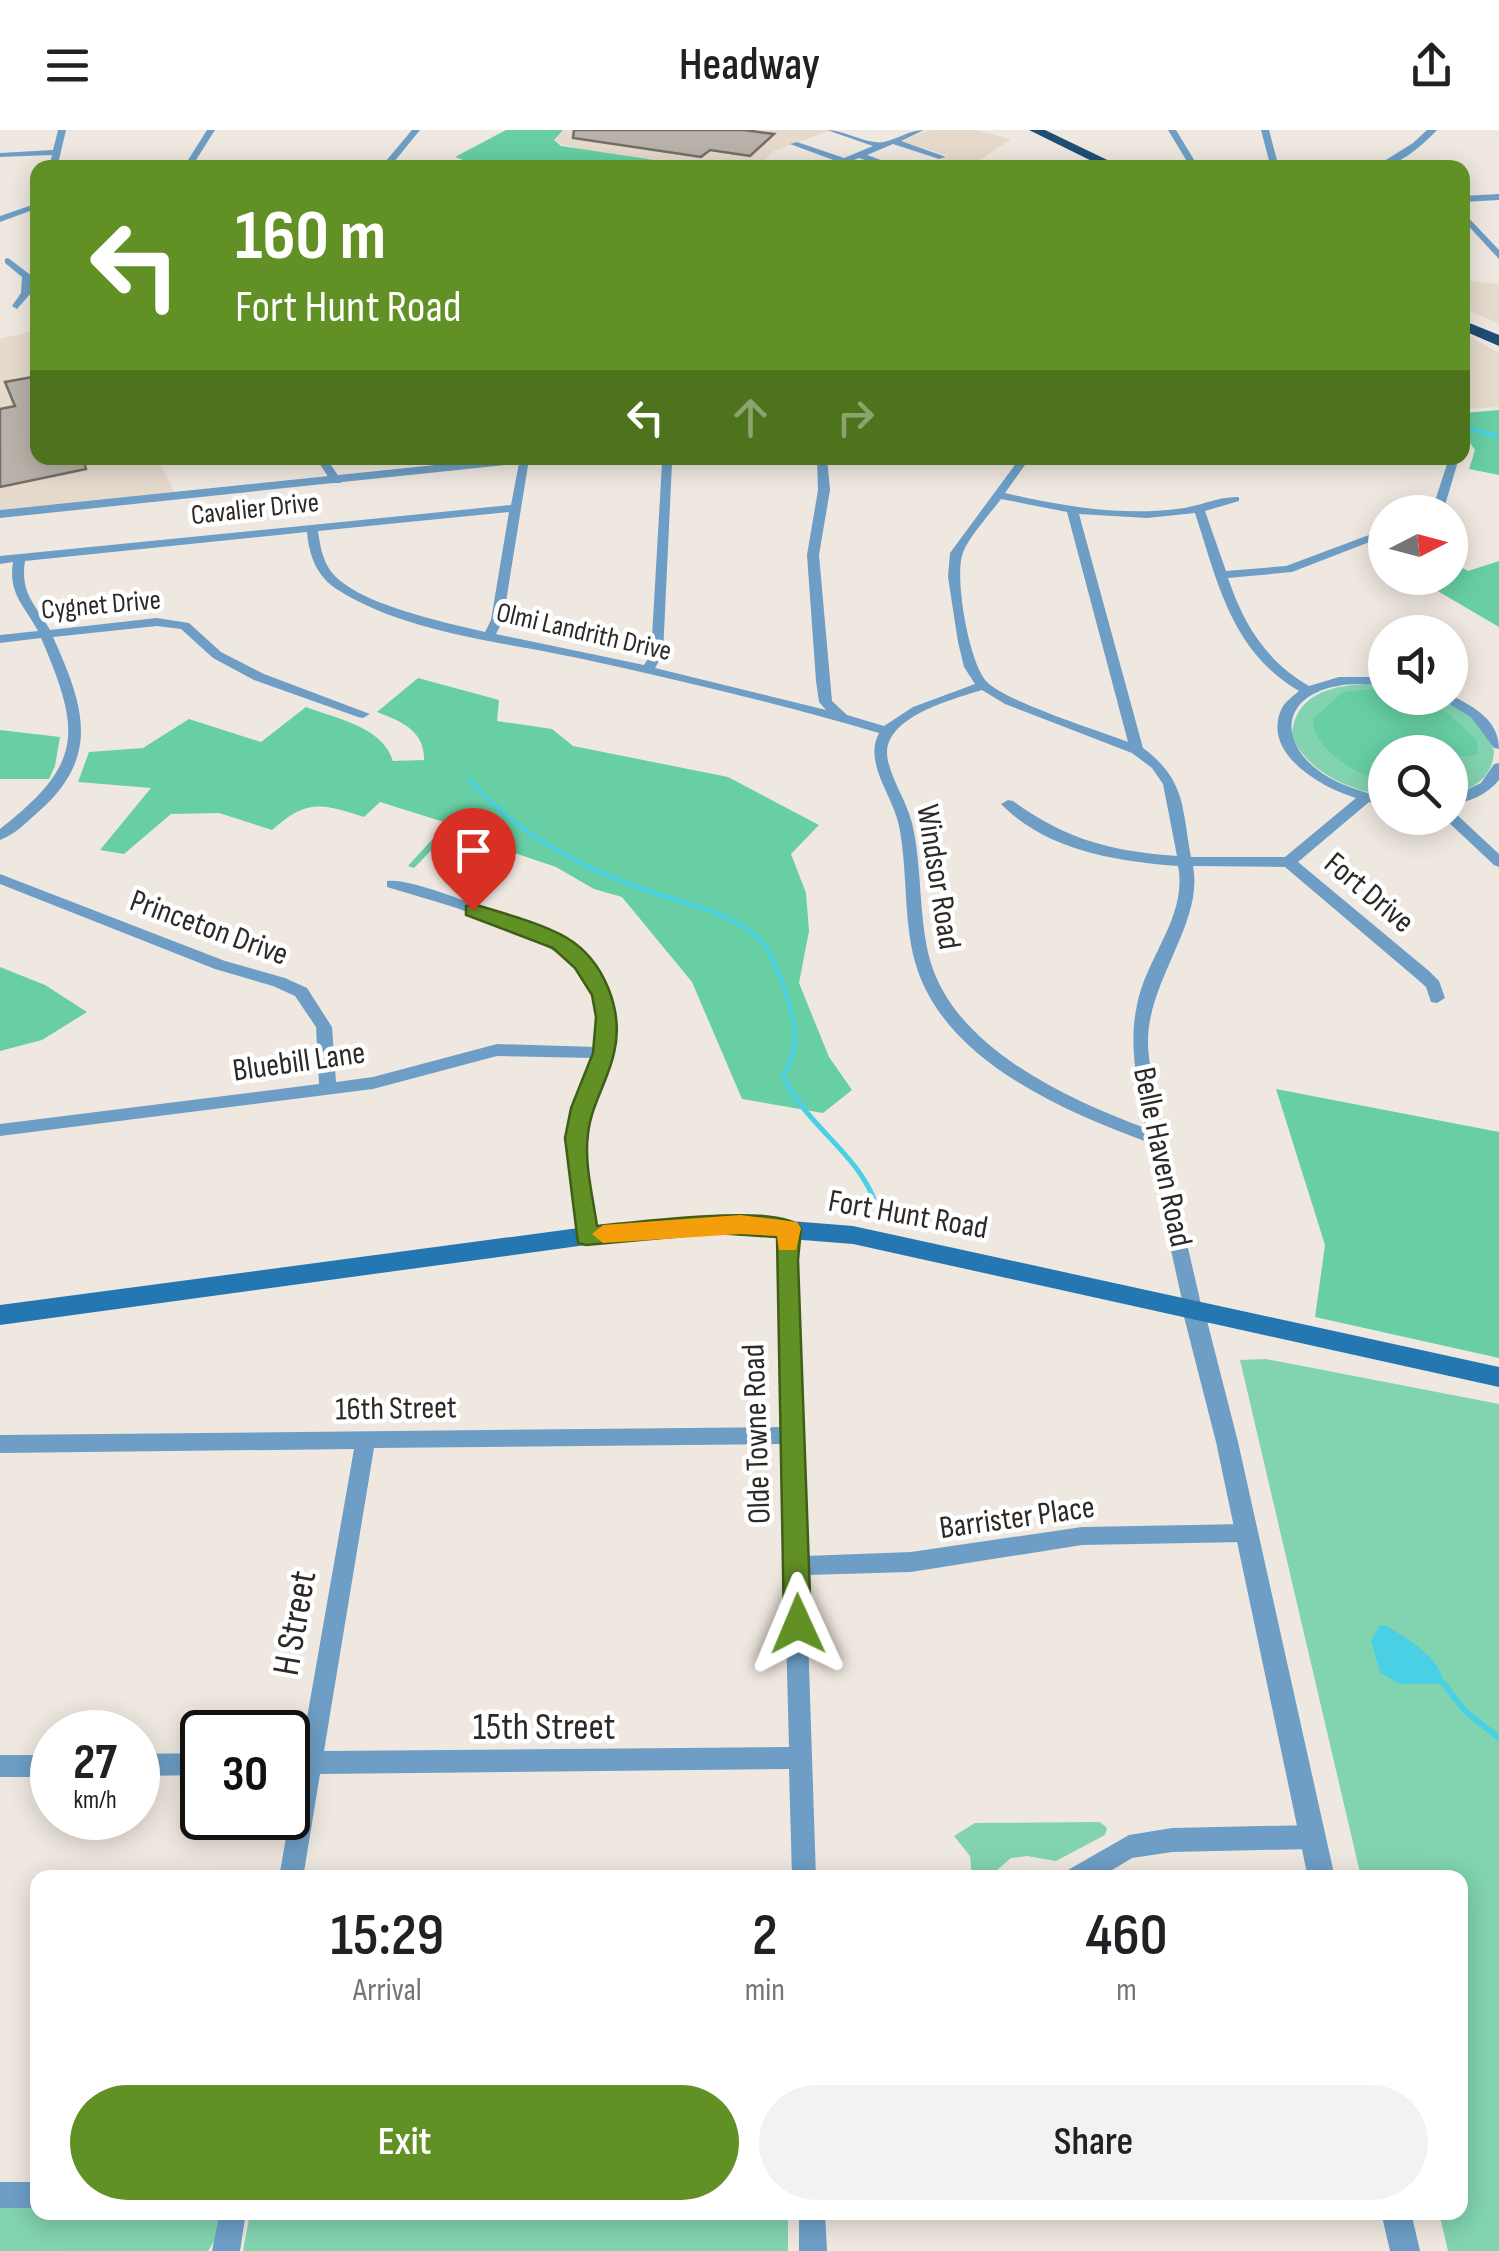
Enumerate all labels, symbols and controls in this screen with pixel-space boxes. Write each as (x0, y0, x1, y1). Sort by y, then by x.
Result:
icon: menu (40, 38, 95, 93)
text: Headway (679, 38, 820, 93)
icon: share (1404, 38, 1459, 93)
text: 160 m (235, 195, 386, 279)
icon: left (70, 200, 200, 330)
text: Fort Hunt Road (235, 280, 462, 335)
icon: left (618, 390, 673, 445)
icon: ahead (723, 390, 778, 445)
icon: right (828, 390, 883, 445)
street label: Cavalier Drive (189, 486, 321, 532)
north arrow (1368, 495, 1468, 595)
map controls (1368, 495, 1468, 835)
street label: Cygnet Drive (40, 583, 162, 627)
street label: Olmi Landrith Drive (493, 596, 675, 668)
button: sound (1368, 615, 1468, 715)
button: search (1368, 735, 1468, 835)
street label: Windsor Road (907, 802, 969, 952)
pin (431, 808, 516, 911)
icon: arrive (446, 823, 501, 878)
street label: Fort Drive (1316, 844, 1422, 942)
street label: Princeton Drive (125, 881, 293, 975)
street label: Bluebill Lane (230, 1033, 368, 1091)
street label: Belle Haven Road (1124, 1064, 1200, 1250)
street label: Fort Hunt Road (825, 1182, 991, 1248)
street label: Olde Towne Road (734, 1343, 780, 1525)
street label: 16th Street (335, 1388, 457, 1430)
street label: Barrister Place (937, 1488, 1097, 1548)
street label: H Street (264, 1567, 326, 1679)
position arrow (746, 1572, 850, 1676)
street label: 15th Street (473, 1705, 615, 1750)
speed limit sign: 30 (180, 1710, 310, 1840)
text: 27 (73, 1733, 117, 1793)
text: km/h (73, 1785, 117, 1816)
text: 15:29 (331, 1900, 444, 1972)
text: 2 (752, 1900, 778, 1972)
text: 460 (1085, 1900, 1167, 1972)
text: Arrival (353, 1971, 422, 2010)
text: min (745, 1971, 785, 2010)
text: m (1116, 1971, 1137, 2010)
button: Exit (70, 2085, 739, 2200)
button: Share (759, 2085, 1428, 2200)

